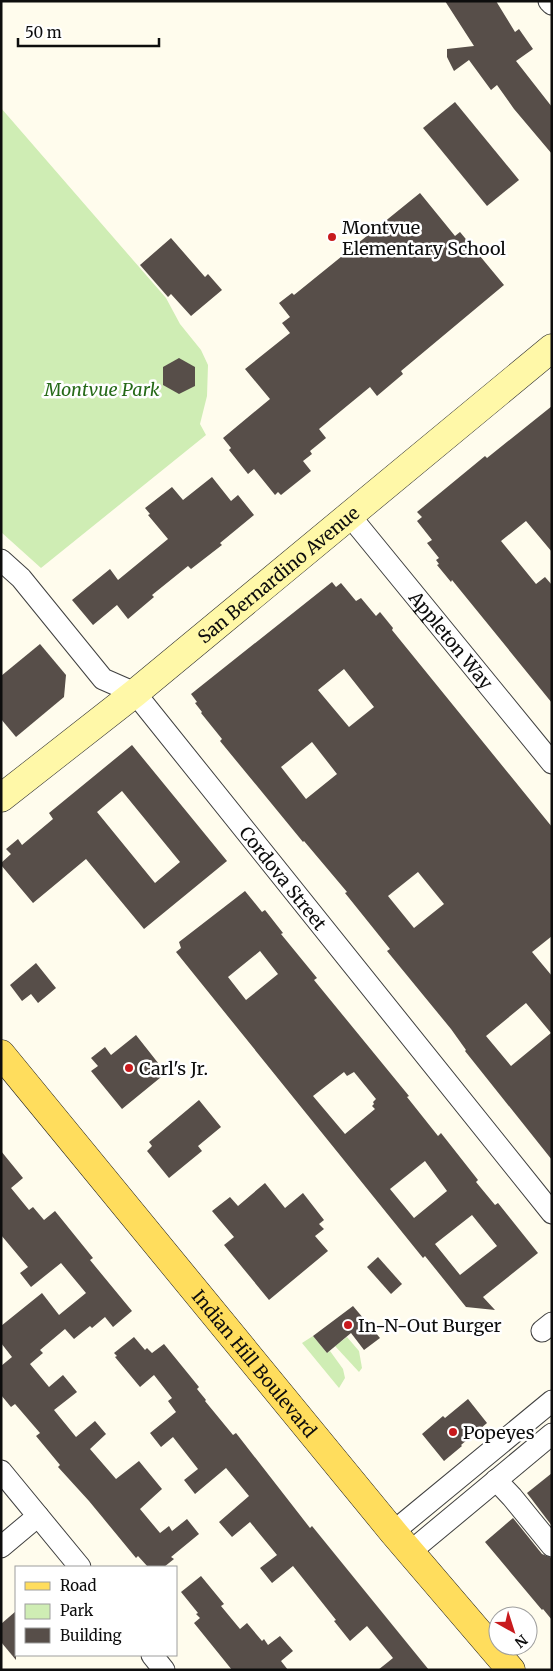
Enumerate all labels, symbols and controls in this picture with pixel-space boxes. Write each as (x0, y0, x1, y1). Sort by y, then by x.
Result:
scale bar (18, 15, 159, 47)
text: 50 m (25, 23, 62, 42)
place label: Montvue Elementary School (342, 216, 506, 260)
marker: Montvue Elementary School (326, 231, 338, 243)
park label: Montvue Park (44, 378, 160, 401)
street label: San Bernardino Avenue (193, 501, 364, 648)
street label: Appleton Way (404, 585, 498, 694)
street label: Cordova Street (235, 821, 332, 934)
place label: Carl's Jr. (139, 1057, 208, 1080)
marker: Carl's Jr. (123, 1062, 135, 1074)
street label: Indian Hill Boulevard (187, 1285, 322, 1442)
place label: In-N-Out Burger (358, 1314, 502, 1337)
marker: In-N-Out Burger (342, 1319, 354, 1331)
place label: Popeyes (463, 1421, 535, 1444)
marker: Popeyes (447, 1426, 459, 1438)
legend (15, 1566, 178, 1656)
text: Road (60, 1576, 96, 1595)
text: Park (60, 1601, 94, 1620)
north arrow (488, 1606, 538, 1656)
text: Building (60, 1626, 122, 1645)
text: N (511, 1631, 531, 1652)

